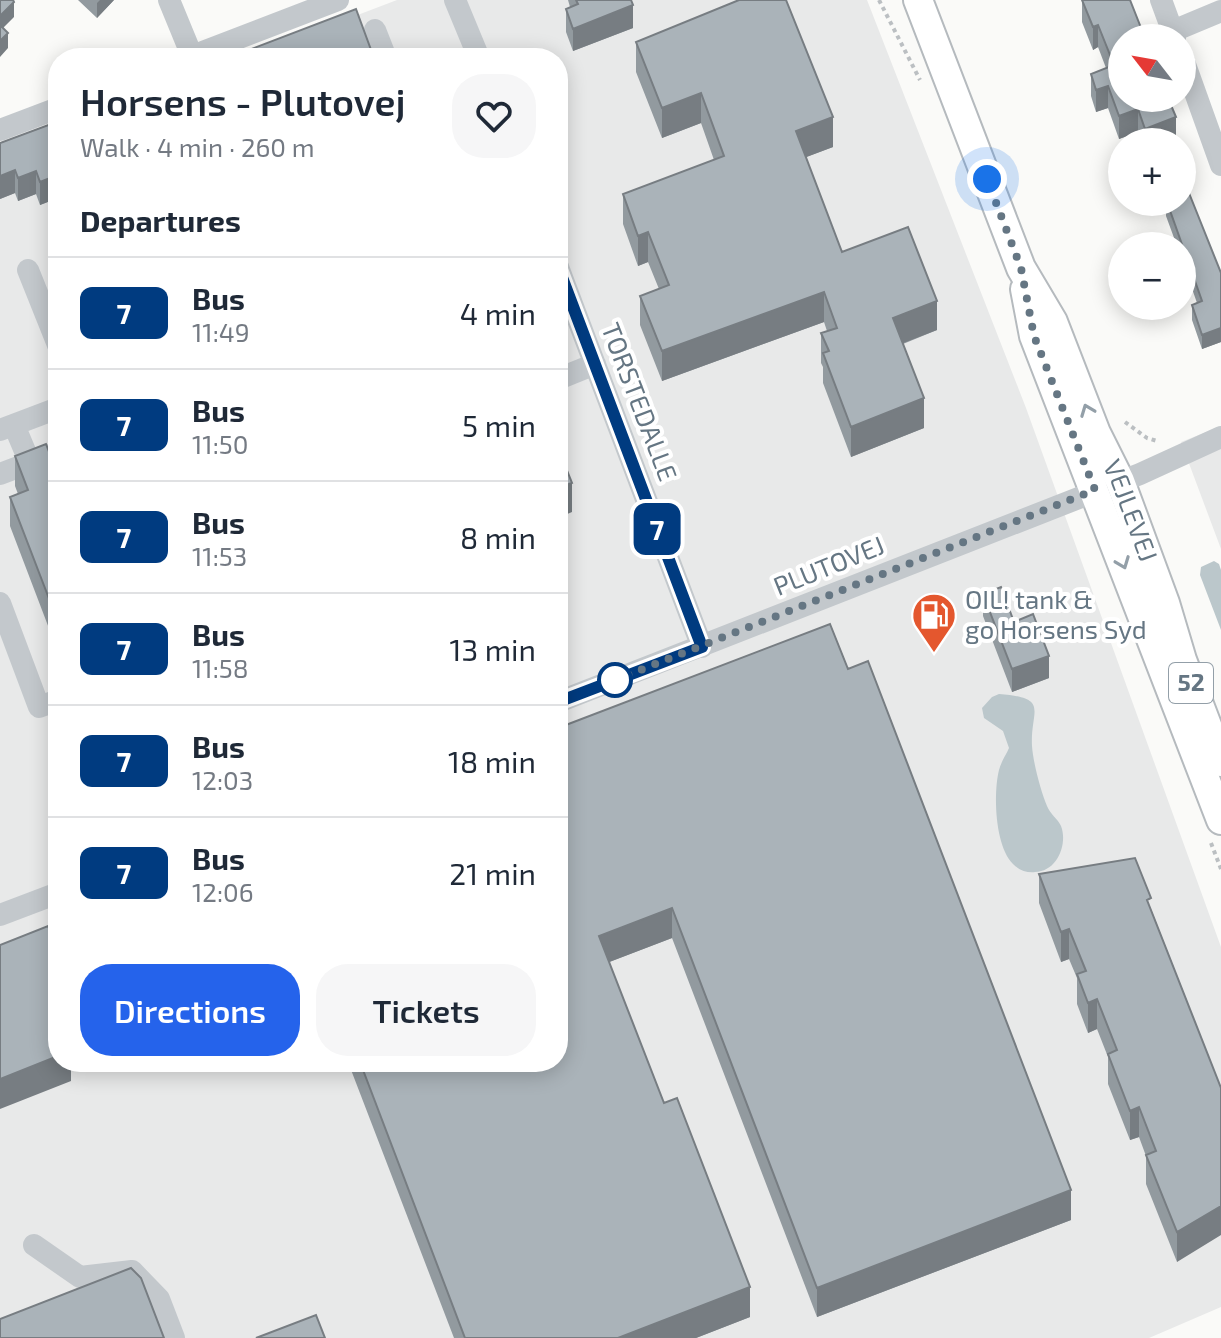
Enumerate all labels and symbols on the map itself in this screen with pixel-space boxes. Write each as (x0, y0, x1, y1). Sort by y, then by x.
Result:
north arrow (1108, 24, 1196, 112)
your location (967, 159, 1007, 199)
street label: TORSTEDALLE (596, 318, 685, 485)
one-way arrow (1080, 404, 1097, 418)
street label: VEJLEVEJ (1098, 454, 1165, 565)
line badge: 7 (631, 503, 683, 555)
street label: PLUTOVEJ (769, 528, 888, 601)
one-way arrow (1113, 555, 1130, 569)
place label: OIL! tank & go Horsens Syd (965, 583, 1147, 644)
fuel station icon: OIL! tank & go Horsens Syd (910, 591, 958, 654)
unlabelled marker (598, 663, 632, 697)
road number: 52 (1169, 663, 1213, 703)

